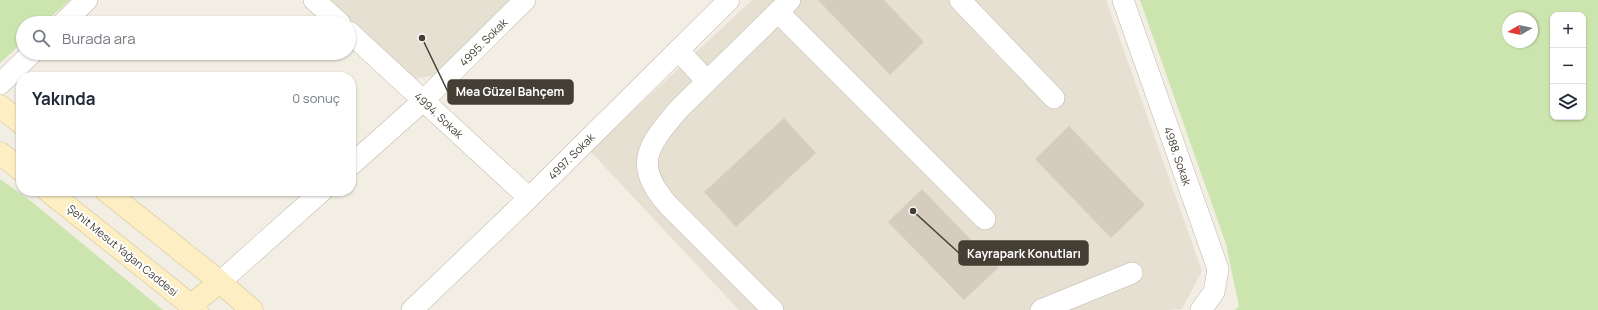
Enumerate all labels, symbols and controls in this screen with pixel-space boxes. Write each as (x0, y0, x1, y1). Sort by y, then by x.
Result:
north arrow (1502, 12, 1538, 48)
map controls (1550, 12, 1586, 120)
button: + (1550, 12, 1586, 48)
street label: 4995. Sokak (456, 15, 510, 69)
search box (16, 16, 356, 60)
icon: search (30, 27, 52, 49)
text: Burada ara (62, 28, 136, 49)
button: − (1550, 48, 1586, 84)
callout: Mea Güzel Bahçem (448, 80, 573, 104)
text: Mea Güzel Bahçem (456, 83, 564, 100)
button: layers (1550, 84, 1586, 120)
text: Yakında (32, 87, 96, 110)
text: 0 sonuç (292, 89, 340, 107)
street label: 4994. Sokak (411, 89, 467, 142)
street label: 4988. Sokak (1161, 125, 1195, 188)
street label: 4997. Sokak (544, 129, 598, 183)
street label: Şehit Mesut Yağan Caddesi (65, 201, 181, 299)
callout: Kayrapark Konutları (959, 241, 1088, 265)
text: Kayrapark Konutları (967, 245, 1081, 262)

